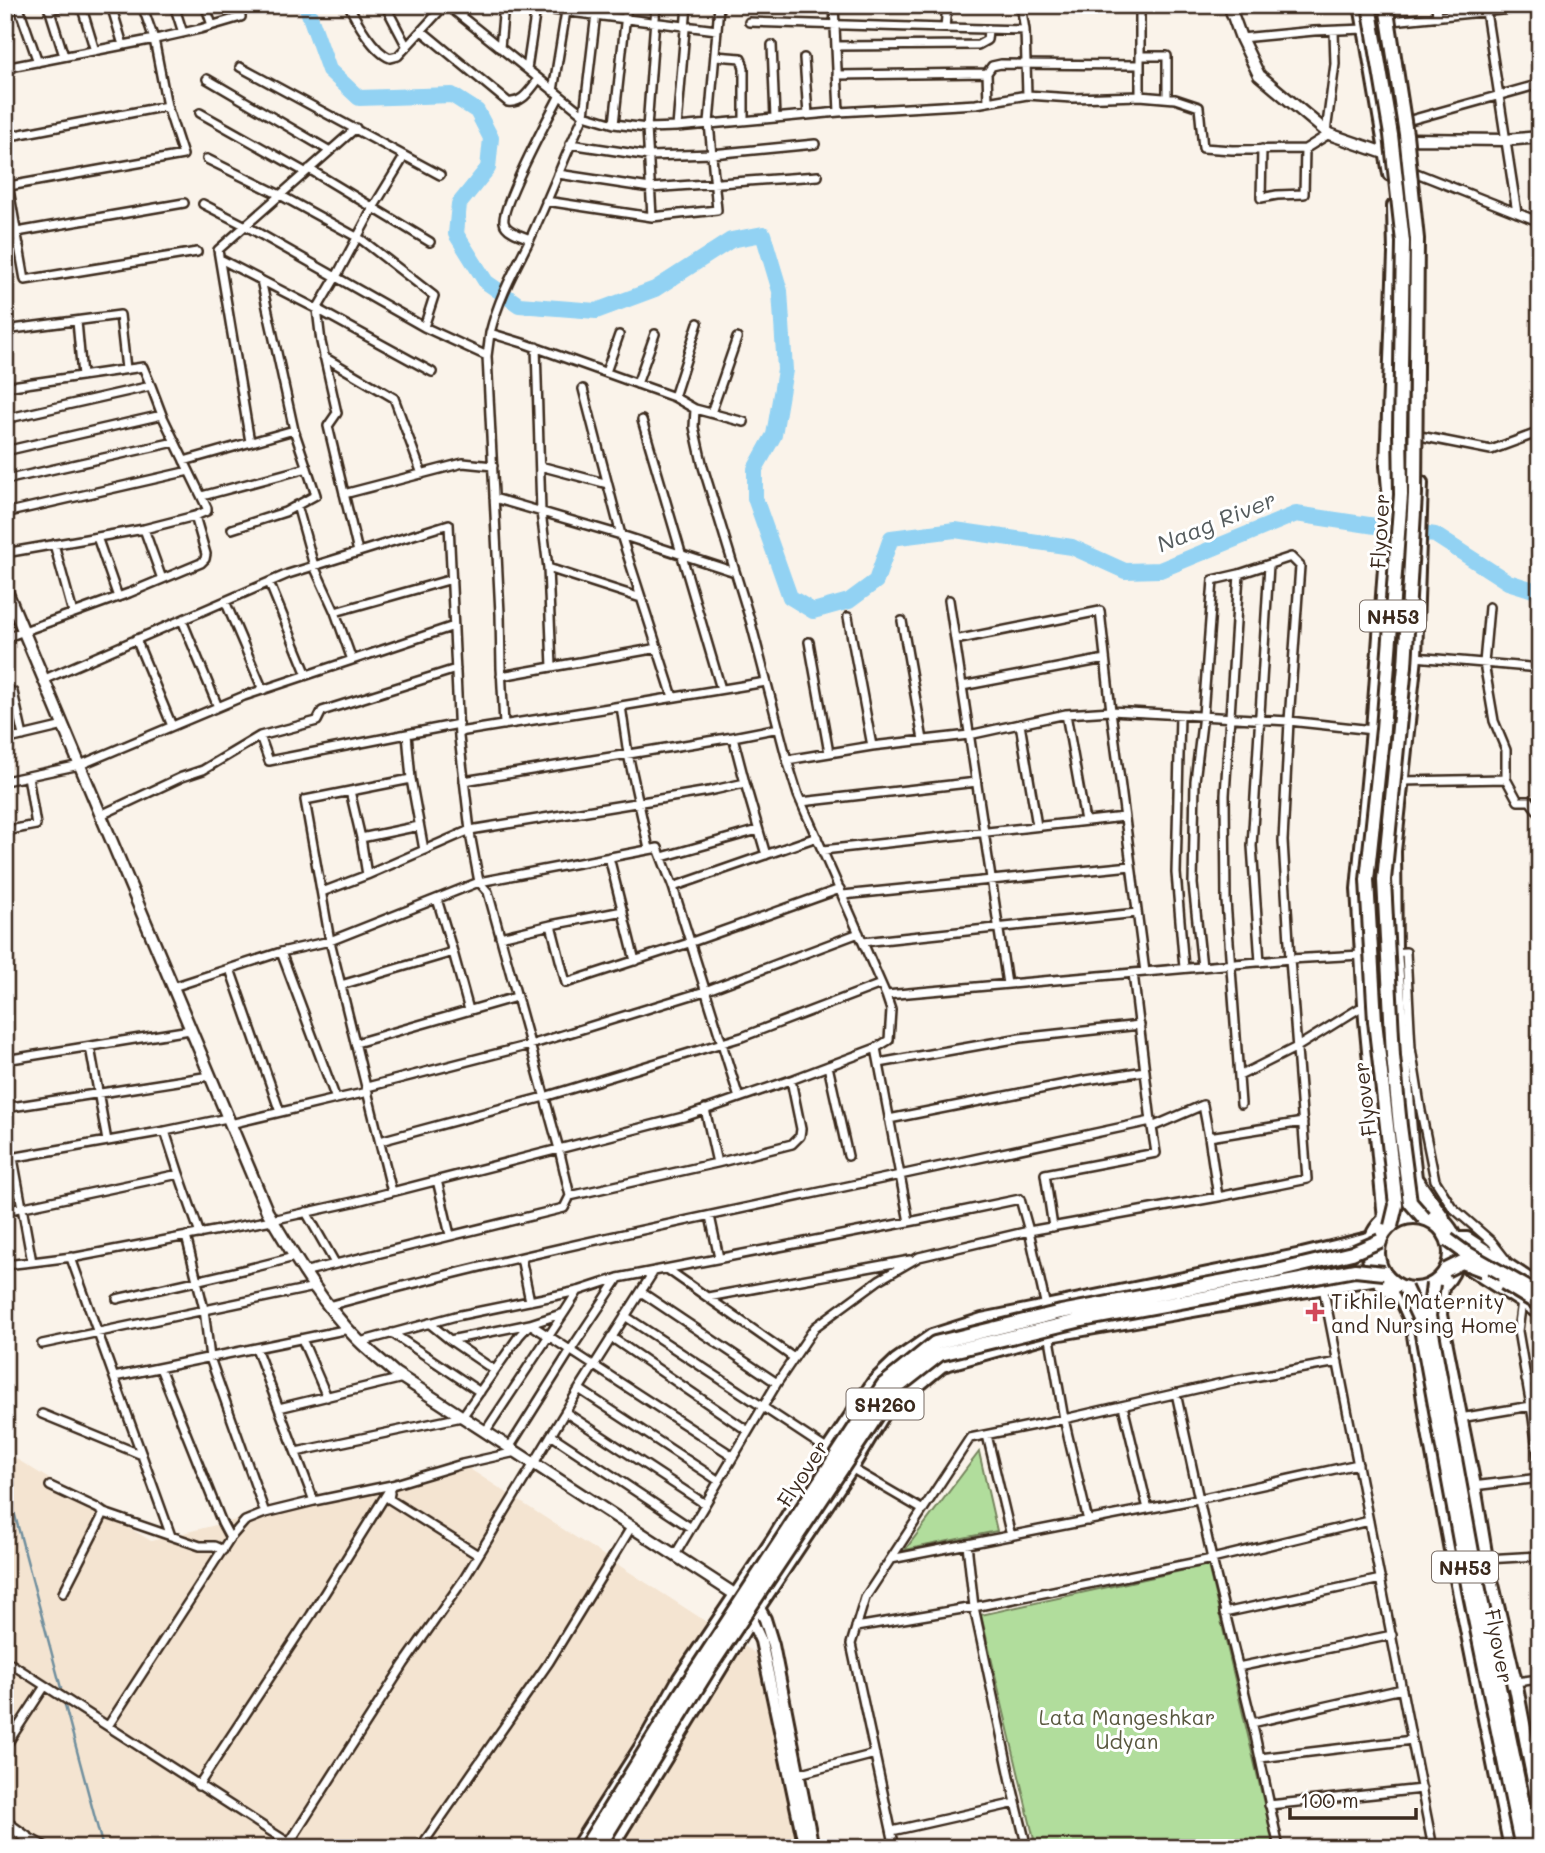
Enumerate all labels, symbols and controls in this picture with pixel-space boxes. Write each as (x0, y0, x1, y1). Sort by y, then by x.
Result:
water label: Naag River (1152, 483, 1280, 559)
street label: Flyover (1364, 493, 1394, 569)
road number: NH53 (1360, 600, 1426, 632)
street label: Flyover (1346, 1060, 1382, 1138)
place label: Tikhile Maternity and Nursing Home (1331, 1287, 1518, 1338)
marker: Tikhile Maternity and Nursing Home (1305, 1302, 1325, 1322)
road number: SH260 (846, 1388, 924, 1420)
street label: Flyover (770, 1434, 834, 1512)
road number: NH53 (1432, 1552, 1498, 1582)
street label: Flyover (1480, 1607, 1520, 1685)
park label: Lata Mangeshkar Udyan (1039, 1703, 1215, 1754)
scale bar (1290, 1776, 1416, 1820)
text: 100 m (1300, 1786, 1359, 1813)

